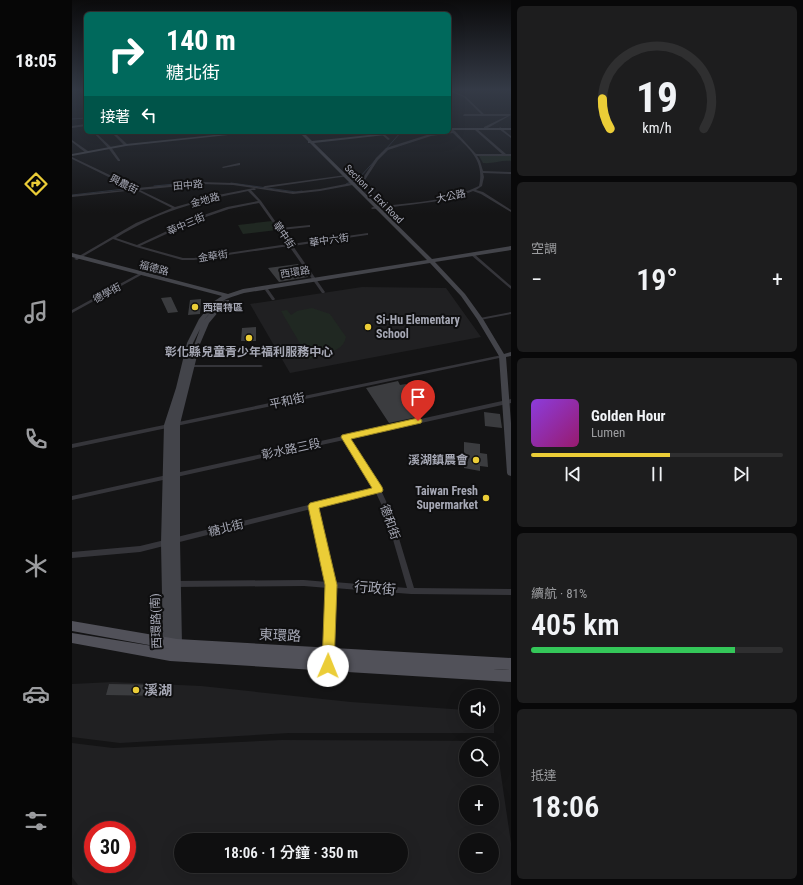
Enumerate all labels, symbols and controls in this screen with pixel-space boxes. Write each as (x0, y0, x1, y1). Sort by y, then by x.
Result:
text: 140 m (166, 24, 236, 57)
icon: right (100, 28, 152, 80)
text: 18:05 (15, 50, 57, 71)
text: 糖北街 (166, 62, 220, 83)
text: 19 (636, 73, 678, 122)
icon: left (138, 104, 160, 126)
text: 接著 (100, 108, 130, 126)
text: km/h (642, 119, 672, 135)
street label: Section 1, Erxi Road (342, 162, 406, 226)
icon: directions (22, 170, 50, 198)
street label: 興農街 (108, 172, 140, 196)
street label: 田中路 (173, 178, 203, 192)
street label: 大公路 (435, 188, 467, 204)
street label: 金地路 (189, 191, 221, 209)
street label: 華中三街 (165, 211, 207, 237)
street label: 華中街 (271, 219, 297, 251)
street label: 華中六街 (308, 232, 350, 248)
text: 空調 (531, 241, 557, 256)
street label: 金華街 (197, 248, 229, 264)
street label: 福德路 (138, 259, 170, 277)
text: 19° (636, 262, 678, 297)
street label: 西環路 (279, 264, 311, 280)
text: − (531, 267, 542, 292)
text: + (772, 267, 783, 292)
street label: 德學街 (91, 281, 123, 305)
icon: music (22, 298, 50, 326)
marker: 西環特區 (190, 302, 200, 312)
place label: 西環特區 (203, 302, 243, 313)
place label: Si-Hu Elementary School (376, 313, 460, 341)
marker: Si-Hu Elementary School (363, 322, 373, 332)
marker: 彰化縣兒童青少年福利服務中心 (244, 333, 254, 343)
place label: 彰化縣兒童青少年福利服務中心 (165, 345, 333, 359)
pin (401, 380, 435, 421)
icon: arrive (407, 386, 429, 408)
street label: 平和街 (268, 390, 306, 412)
text: Golden Hour (591, 407, 666, 425)
icon: phone (22, 425, 50, 453)
text: Lumen (591, 425, 625, 440)
street label: 彰水路三段 (260, 436, 322, 462)
place label: 溪湖鎮農會 (408, 453, 468, 467)
marker: 溪湖鎮農會 (471, 455, 481, 465)
icon: previous (562, 463, 584, 485)
icon: pause (646, 463, 668, 485)
icon: next (730, 463, 752, 485)
place label: Taiwan Fresh Supermarket (415, 484, 478, 512)
marker: Taiwan Fresh Supermarket (481, 493, 491, 503)
street label: 德和街 (378, 503, 402, 541)
street label: 糖北街 (207, 517, 245, 539)
icon: climate (22, 552, 50, 580)
street label: 行政街 (353, 578, 397, 598)
text: 續航 · 81% (531, 586, 587, 601)
street label: 西環路(南) (148, 593, 164, 649)
text: 405 km (531, 607, 620, 642)
street label: 東環路 (259, 626, 301, 644)
position arrow (307, 645, 349, 687)
icon: car (22, 680, 50, 708)
place label: 溪湖 (144, 682, 172, 698)
marker: 溪湖 (131, 685, 141, 695)
map controls (459, 689, 499, 873)
button: sound (459, 689, 499, 729)
button: search (459, 737, 499, 777)
text: 抵達 (531, 768, 557, 783)
button: + (459, 785, 499, 825)
text: 18:06 (531, 789, 599, 824)
icon: filters (22, 807, 50, 835)
speed limit sign: 30 (84, 821, 136, 873)
button: − (459, 833, 499, 873)
text: 18:06 · 1 分鐘 · 350 m (224, 844, 358, 862)

